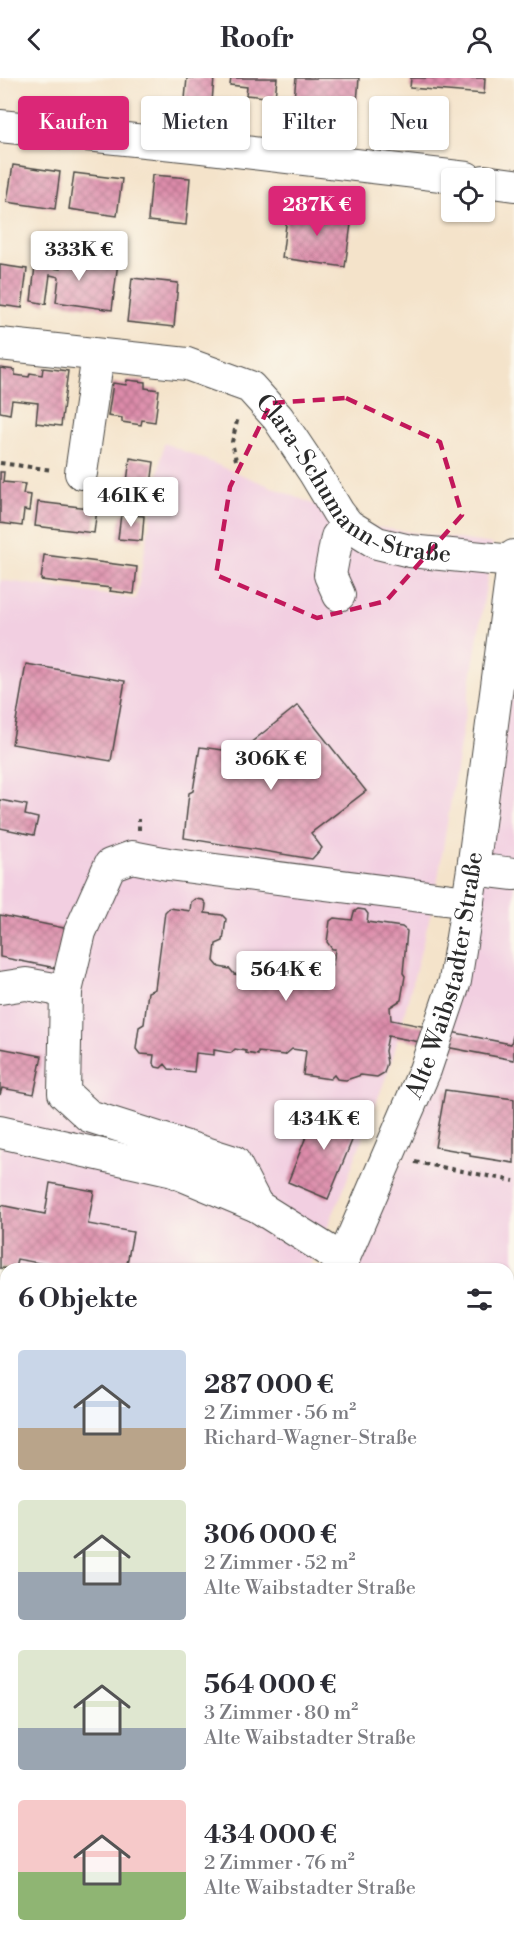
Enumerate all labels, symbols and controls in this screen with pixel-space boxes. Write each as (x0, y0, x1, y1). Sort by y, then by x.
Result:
text: Roofr (220, 22, 294, 56)
icon: back (18, 23, 51, 56)
icon: person (463, 23, 496, 56)
chip: Kaufen (18, 96, 129, 150)
chip: Mieten (141, 96, 250, 150)
chip: Filter (262, 96, 357, 150)
chip: Neu (369, 96, 449, 150)
map controls (441, 168, 495, 222)
button: locate (441, 168, 495, 222)
pin: 287K € (268, 186, 366, 237)
text: 287K € (282, 193, 352, 218)
pin: 333K € (30, 231, 128, 282)
text: 333K € (45, 238, 113, 263)
street label: Clara-Schumann-Straße (249, 388, 452, 570)
pin: 461K € (82, 477, 180, 528)
text: 461K € (97, 484, 165, 509)
pin: 306K € (222, 740, 320, 791)
text: 306K € (235, 747, 307, 772)
street label: Alte Waibstadter Straße (399, 850, 490, 1104)
pin: 564K € (237, 951, 335, 1002)
text: 564K € (250, 958, 322, 983)
pin: 434K € (275, 1100, 373, 1151)
text: 434K € (288, 1107, 360, 1132)
text: 6 Objekte (18, 1283, 138, 1315)
icon: filters (463, 1283, 496, 1316)
text: 287 000 € (204, 1369, 334, 1401)
icon: home (66, 1374, 138, 1446)
text: 2 Zimmer · 56 m² (204, 1401, 356, 1426)
text: Richard-Wagner-Straße (204, 1426, 417, 1451)
text: 306 000 € (204, 1519, 337, 1551)
icon: home (66, 1524, 138, 1596)
text: 2 Zimmer · 52 m² (204, 1551, 356, 1576)
text: Alte Waibstadter Straße (204, 1576, 416, 1601)
text: 564 000 € (204, 1669, 336, 1701)
icon: home (66, 1674, 138, 1746)
text: 3 Zimmer · 80 m² (204, 1701, 358, 1726)
text: Alte Waibstadter Straße (204, 1726, 416, 1751)
text: 434 000 € (204, 1819, 337, 1851)
icon: home (66, 1824, 138, 1896)
text: 2 Zimmer · 76 m² (204, 1851, 355, 1876)
text: Alte Waibstadter Straße (204, 1876, 416, 1901)

